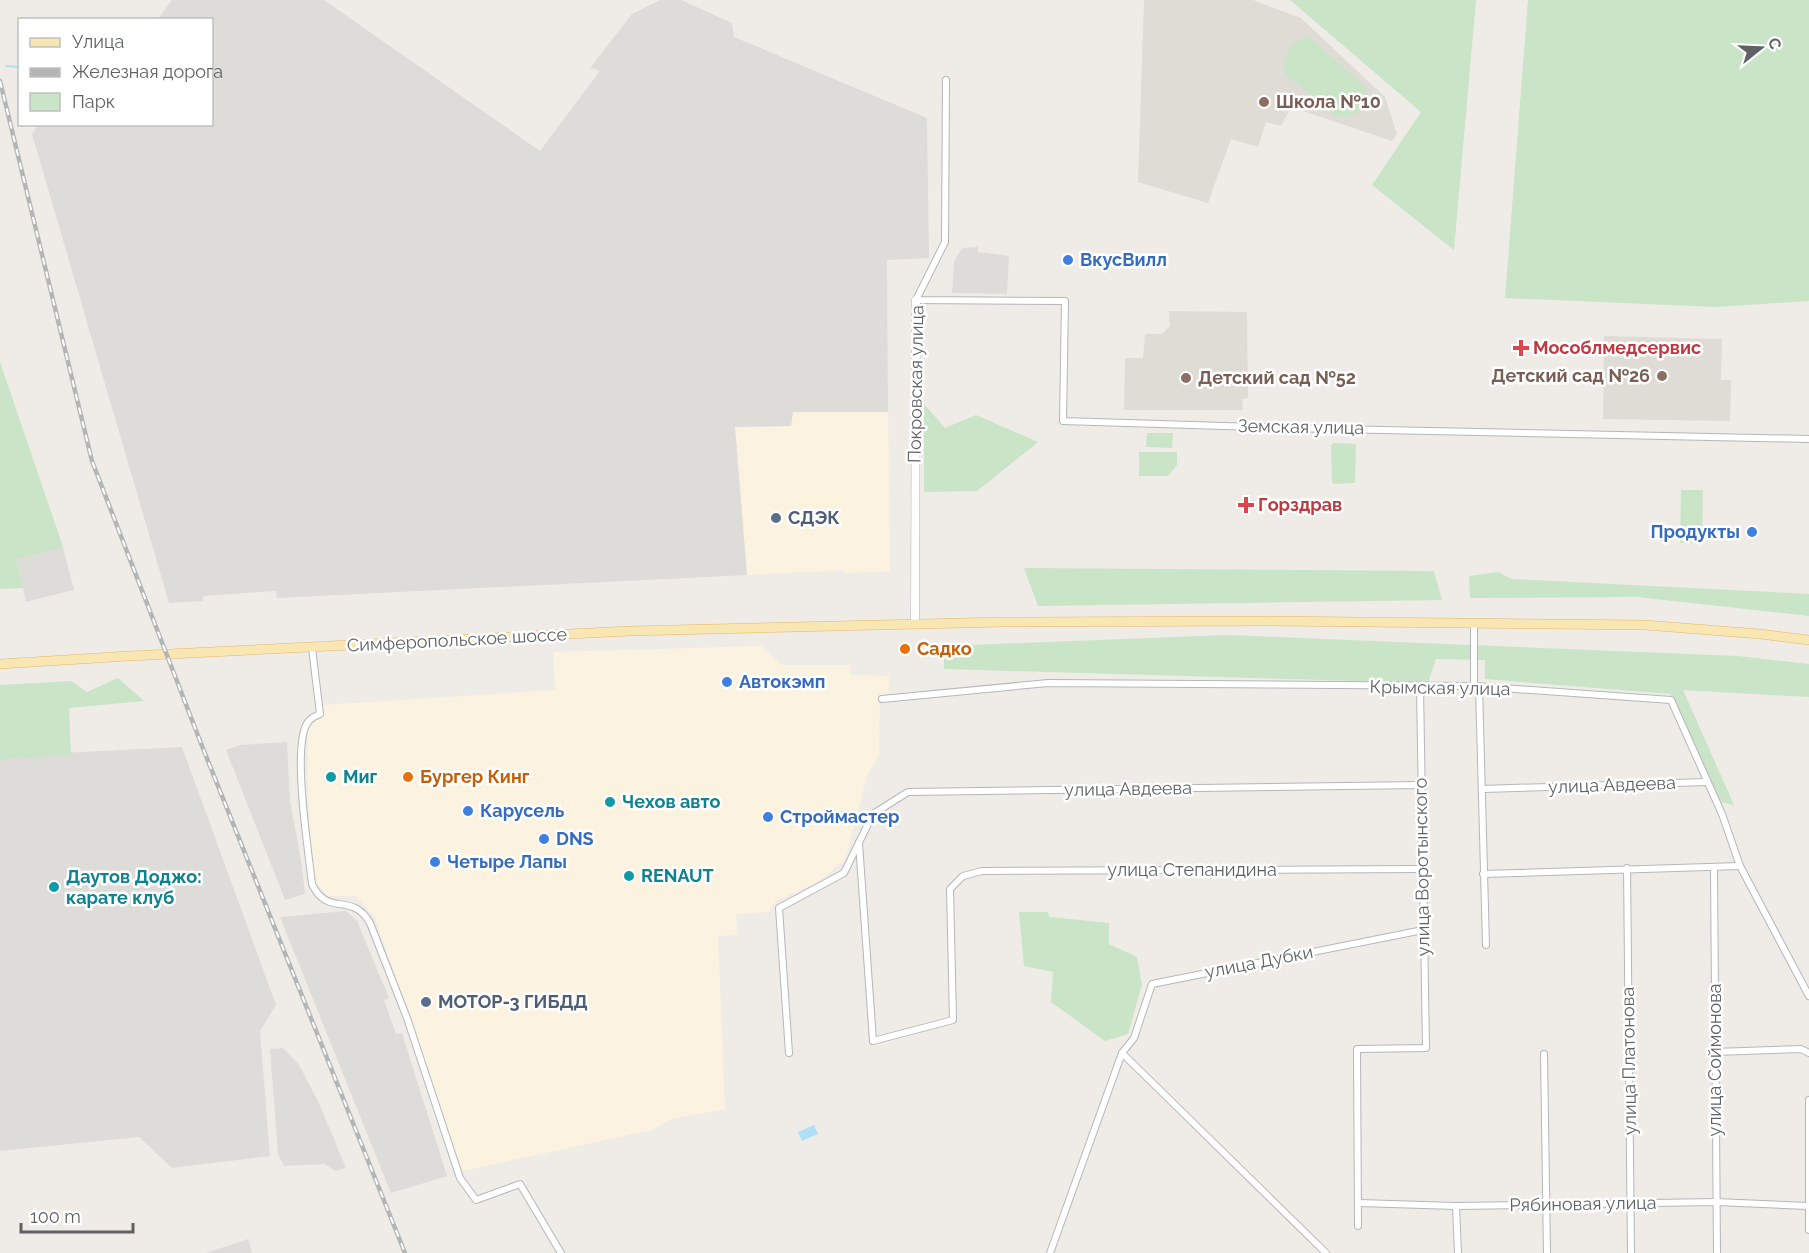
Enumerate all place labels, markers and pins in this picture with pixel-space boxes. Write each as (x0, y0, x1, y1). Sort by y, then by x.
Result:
place label: Школа №10 (1276, 91, 1381, 112)
marker: Школа №10 (1257, 95, 1271, 109)
place label: ВкусВилл (1080, 249, 1167, 270)
marker: ВкусВилл (1061, 253, 1075, 267)
place label: Мособлмедсервис (1533, 337, 1701, 358)
marker: Мособлмедсервис (1514, 341, 1528, 355)
place label: Детский сад №26 (1491, 365, 1650, 386)
place label: Детский сад №52 (1198, 367, 1356, 388)
marker: Детский сад №26 (1655, 369, 1669, 383)
marker: Детский сад №52 (1179, 371, 1193, 385)
place label: Горздрав (1258, 494, 1342, 515)
marker: Горздрав (1239, 498, 1253, 512)
place label: СДЭК (788, 507, 840, 528)
marker: СДЭК (769, 511, 783, 525)
place label: Продукты (1650, 521, 1740, 542)
marker: Продукты (1745, 525, 1759, 539)
place label: Садко (917, 638, 972, 659)
marker: Садко (898, 642, 912, 656)
place label: Автокэмп (739, 671, 825, 692)
marker: Автокэмп (720, 675, 734, 689)
place label: Миг (343, 766, 378, 787)
place label: Бургер Кинг (420, 766, 530, 787)
marker: Миг (324, 770, 338, 784)
marker: Бургер Кинг (401, 770, 415, 784)
place label: Чехов авто (622, 791, 720, 812)
marker: Чехов авто (603, 795, 617, 809)
place label: Карусель (480, 800, 565, 821)
marker: Карусель (461, 804, 475, 818)
place label: Строймастер (780, 806, 899, 827)
marker: Строймастер (761, 810, 775, 824)
place label: DNS (556, 828, 594, 849)
marker: DNS (537, 832, 551, 846)
place label: Четыре Лапы (447, 851, 567, 872)
marker: Четыре Лапы (428, 855, 442, 869)
place label: RENAUT (641, 865, 714, 886)
place label: Даутов Доджо: карате клуб (66, 866, 202, 908)
marker: RENAUT (622, 869, 636, 883)
marker: Даутов Доджо: карате клуб (47, 880, 61, 894)
place label: МОТОР-3 ГИБДД (438, 991, 588, 1012)
marker: МОТОР-3 ГИБДД (419, 995, 433, 1009)

